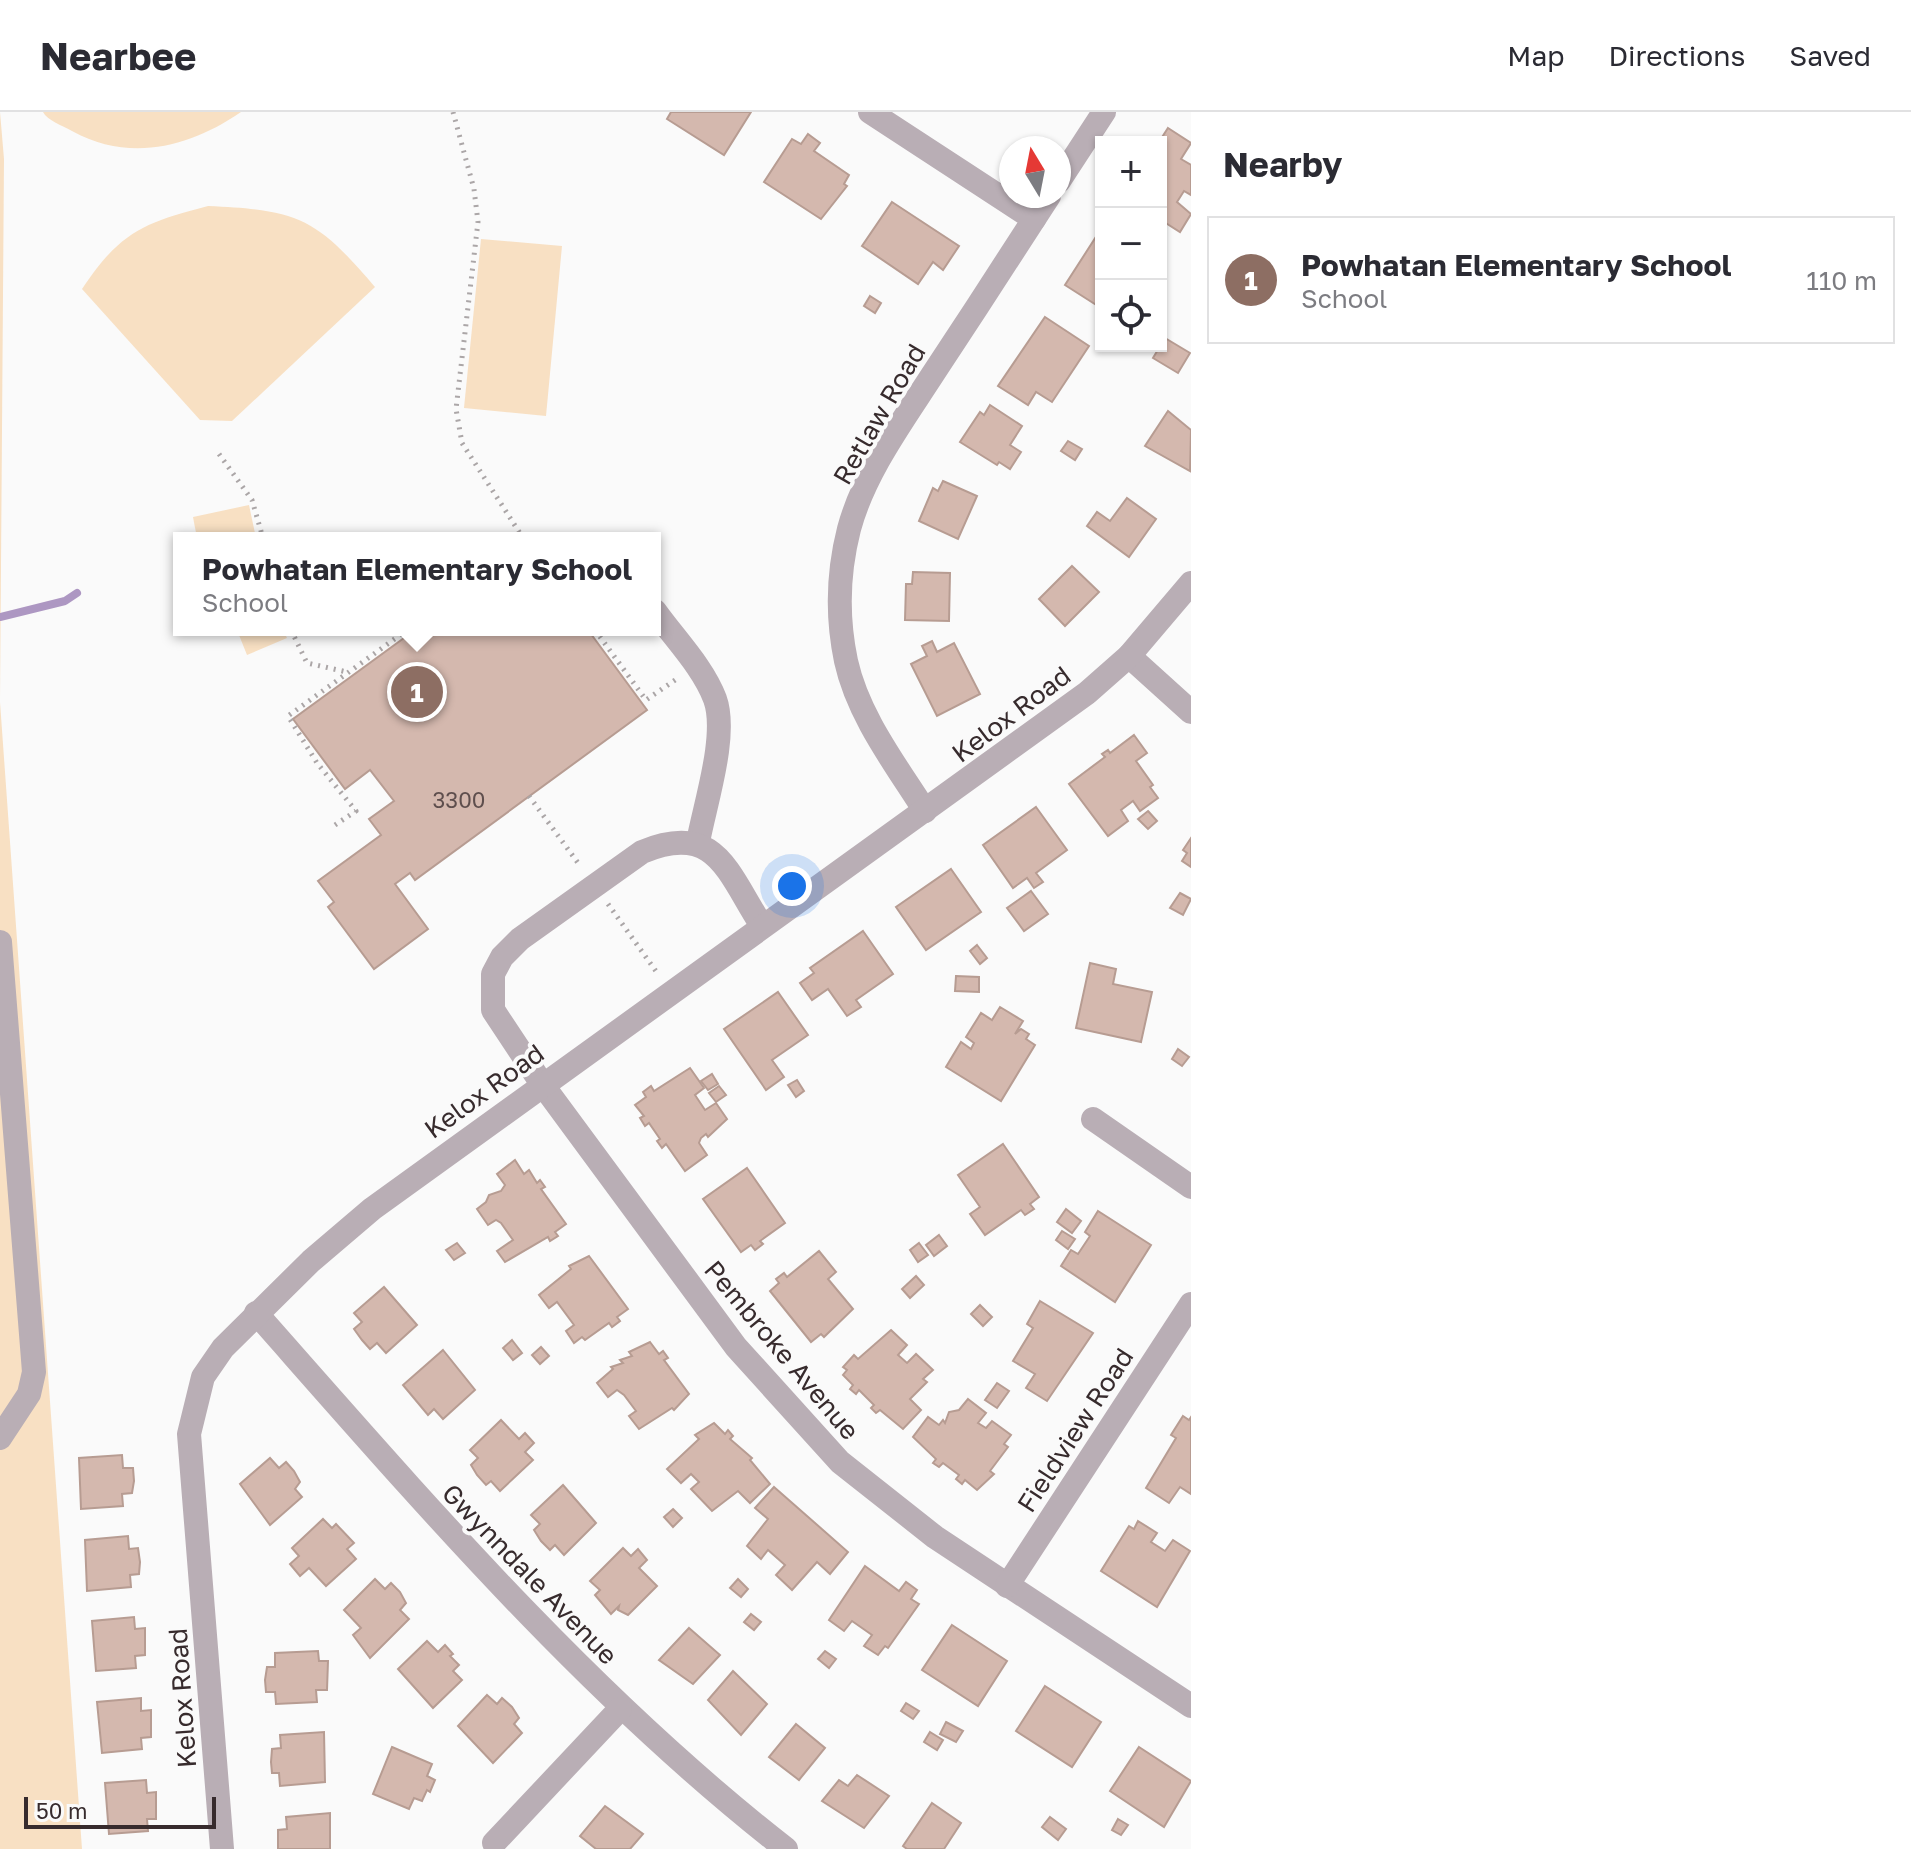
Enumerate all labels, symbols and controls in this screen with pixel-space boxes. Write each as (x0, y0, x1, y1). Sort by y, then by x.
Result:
text: Nearbee (40, 33, 196, 78)
text: Map (1507, 39, 1564, 72)
text: Directions (1608, 39, 1745, 72)
text: Saved (1789, 39, 1871, 72)
north arrow (999, 136, 1071, 208)
map controls (1095, 136, 1167, 352)
button: + (1095, 136, 1167, 208)
text: Nearby (1223, 144, 1343, 184)
button: − (1095, 208, 1167, 280)
text: Powhatan Elementary School (1301, 247, 1732, 283)
text: 1 (1244, 265, 1258, 296)
text: 110 m (1806, 265, 1877, 296)
button: locate (1095, 280, 1167, 352)
text: School (1301, 283, 1387, 314)
street label: Retlaw Road (826, 338, 932, 490)
popup (173, 532, 661, 636)
text: Powhatan Elementary School (202, 551, 632, 587)
text: School (202, 587, 288, 618)
street label: Kelox Road (946, 659, 1076, 769)
pin: 1 (391, 662, 443, 722)
house number: 3300 (432, 786, 486, 813)
your location (772, 866, 812, 906)
street label: Kelox Road (418, 1037, 550, 1145)
street label: Pembroke Avenue (698, 1254, 866, 1446)
street label: Fieldview Road (1010, 1342, 1140, 1518)
street label: Gwynndale Avenue (436, 1477, 624, 1671)
street label: Kelox Road (162, 1627, 202, 1769)
scale bar (24, 1793, 216, 1829)
text: 50 m (36, 1797, 87, 1824)

